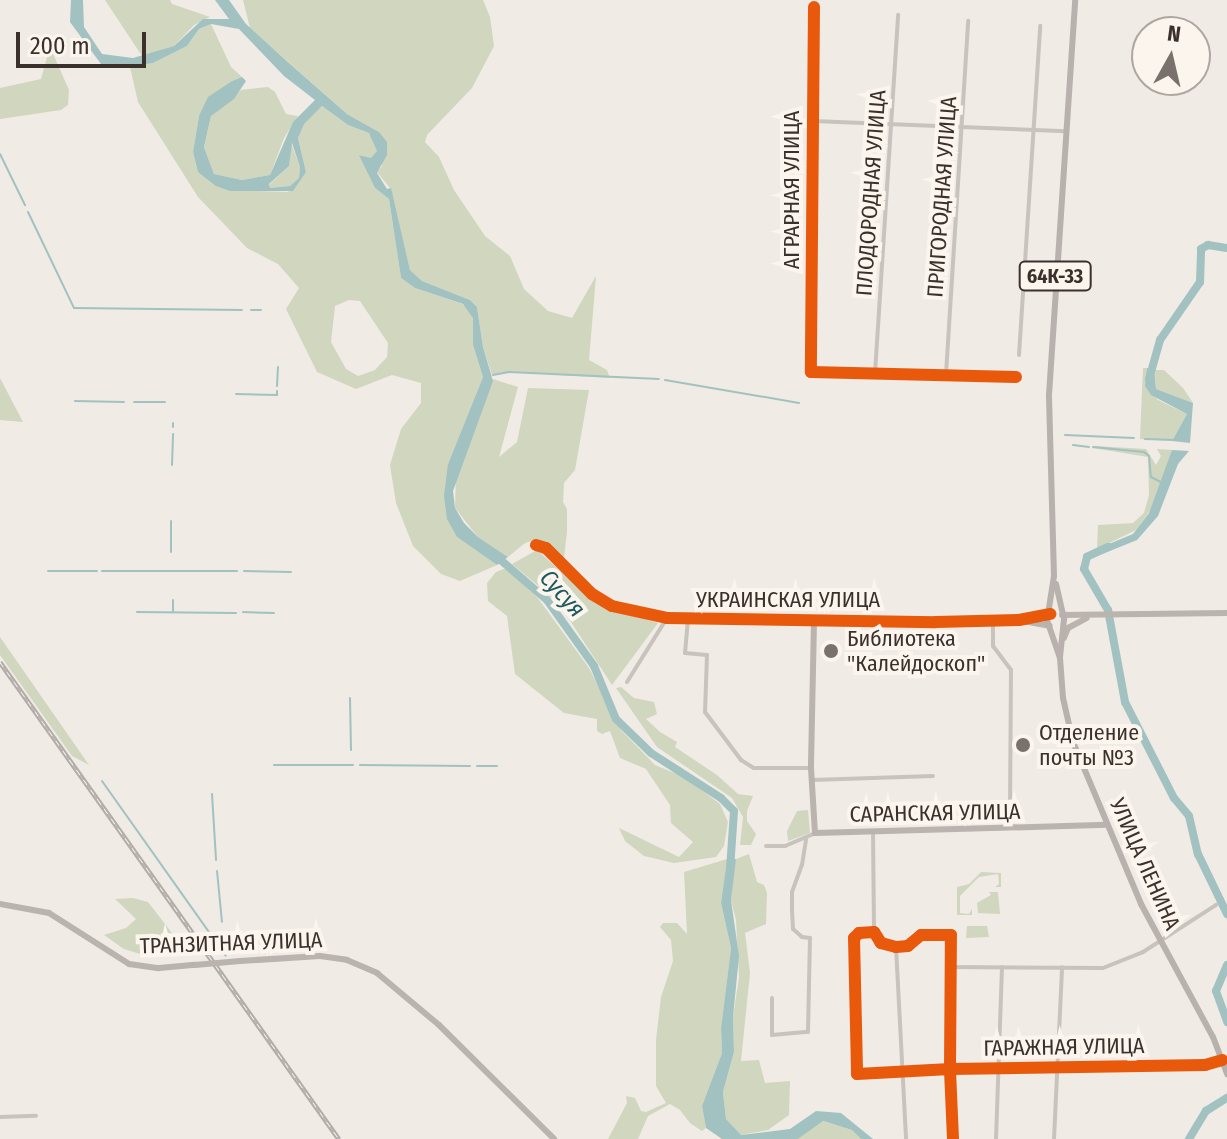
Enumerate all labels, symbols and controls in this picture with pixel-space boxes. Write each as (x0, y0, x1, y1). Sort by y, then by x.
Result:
scale bar (20, 16, 150, 66)
north arrow (1131, 16, 1211, 96)
text: N (1166, 19, 1183, 48)
text: 200 m (30, 32, 90, 60)
street label: ПЛОДОРОДНАЯ УЛИЦА (851, 89, 891, 297)
street label: ПРИГОРОДНАЯ УЛИЦА (922, 96, 962, 298)
street label: АГРАРНАЯ УЛИЦА (779, 111, 805, 269)
road number: 64К-33 (1017, 260, 1093, 292)
water label: Сусуя (533, 564, 591, 624)
street label: УКРАИНСКАЯ УЛИЦА (696, 587, 880, 613)
place label: Библиотека "Калейдоскоп" (847, 625, 985, 676)
marker: Библиотека "Калейдоскоп" (822, 642, 840, 660)
place label: Отделение почты №3 (1039, 719, 1139, 770)
marker: Отделение почты №3 (1014, 736, 1032, 754)
street label: УЛИЦА ЛЕНИНА (1104, 794, 1186, 934)
street label: САРАНСКАЯ УЛИЦА (849, 798, 1021, 828)
street label: ТРАНЗИТНАЯ УЛИЦА (139, 927, 323, 959)
street label: ГАРАЖНАЯ УЛИЦА (983, 1032, 1145, 1062)

